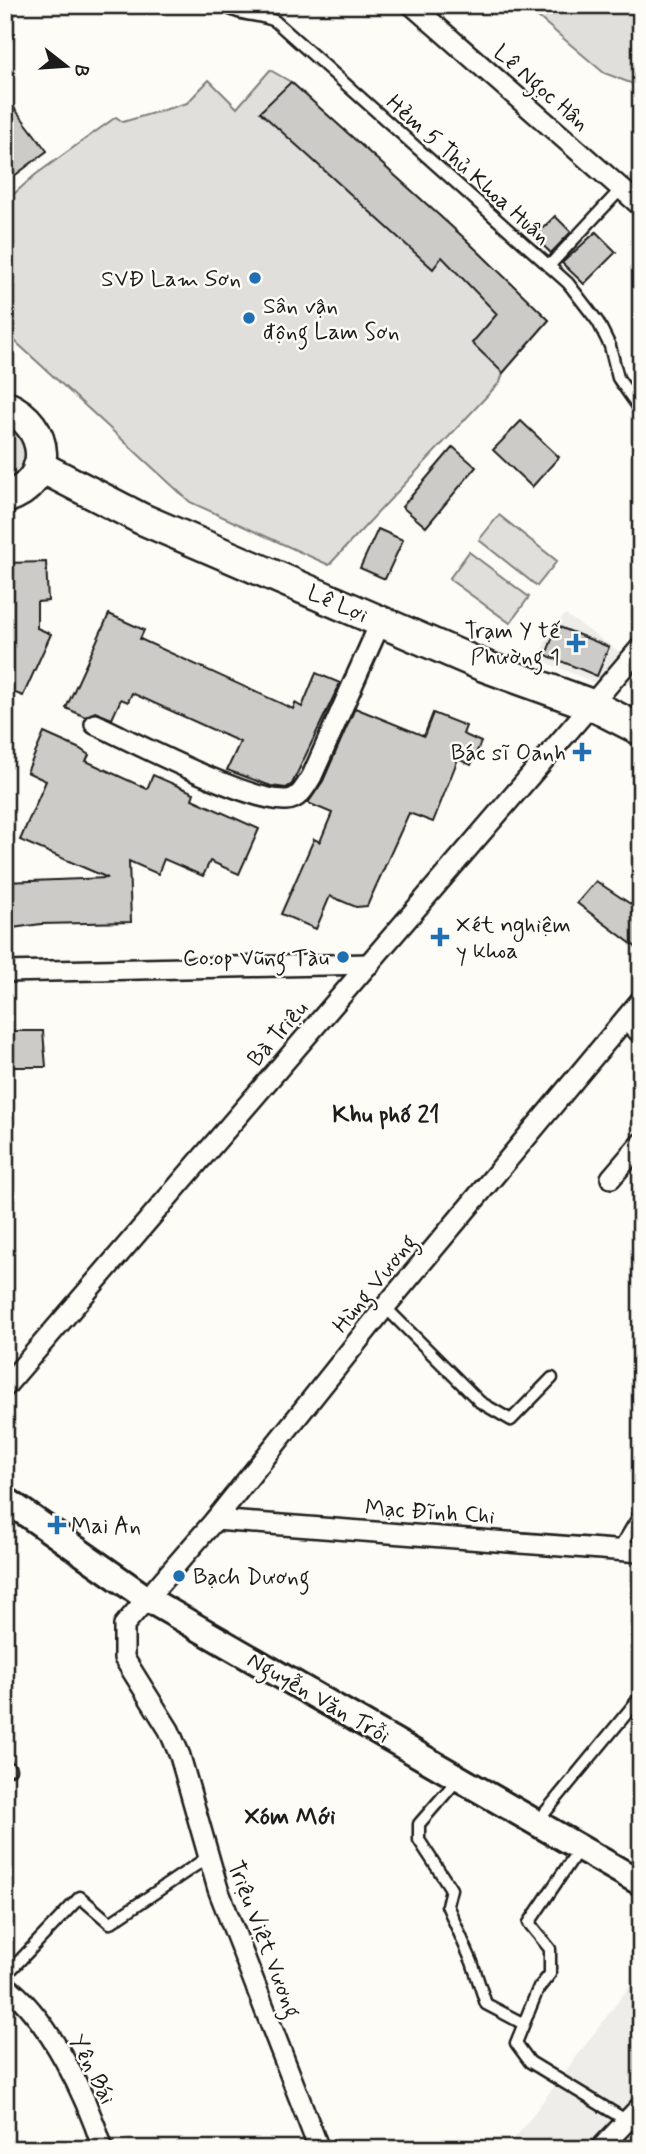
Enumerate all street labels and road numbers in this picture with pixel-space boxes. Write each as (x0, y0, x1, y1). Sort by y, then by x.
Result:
street label: Lê Ngọc Hân (485, 38, 595, 140)
street label: Hẻm 5 Thủ Khoa Huân (379, 89, 556, 252)
street label: Lê Lợi (302, 579, 372, 631)
street label: Bà Triệu (241, 995, 316, 1074)
street label: Hùng Vương (327, 1229, 426, 1341)
street label: Mạc Đĩnh Chi (364, 1493, 496, 1532)
street label: Nguyễn Văn Trỗi (240, 1646, 395, 1753)
street label: Triệu Việt Vương (217, 1857, 307, 2023)
street label: Yên Bái (61, 2030, 122, 2110)

